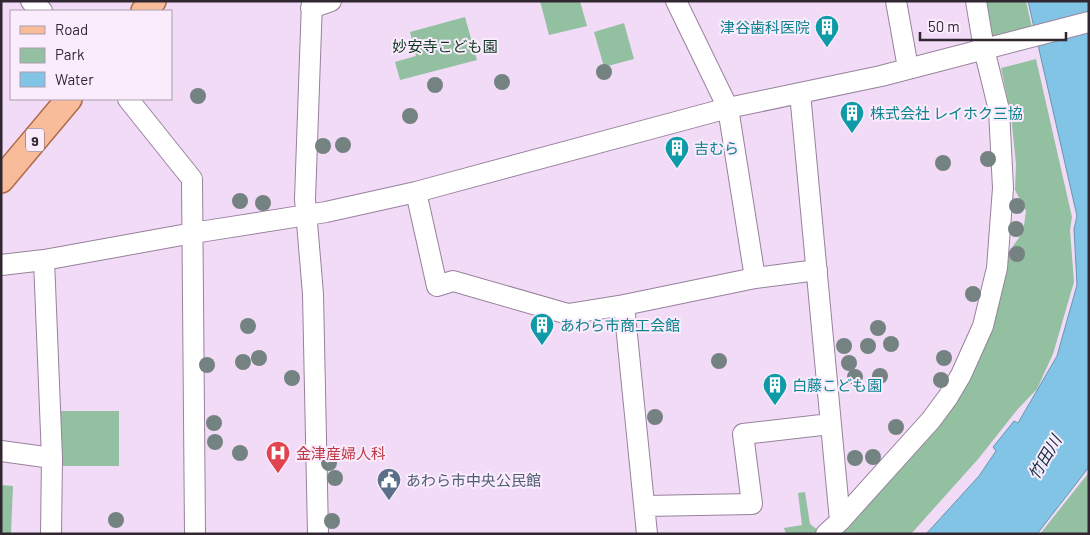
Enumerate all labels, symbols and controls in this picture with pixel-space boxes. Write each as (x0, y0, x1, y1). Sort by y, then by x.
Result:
legend (10, 10, 172, 100)
scale bar (920, 10, 1066, 42)
building icon: 津谷歯科医院 (814, 14, 840, 48)
text: 50 m (928, 17, 960, 35)
place label: 津谷歯科医院 (720, 18, 810, 36)
text: Road (55, 20, 88, 38)
park label: 妙安寺こども園 (392, 37, 498, 55)
text: Park (55, 45, 85, 63)
text: Water (55, 70, 94, 88)
building icon: 株式会社 レイホク三協 (839, 100, 865, 134)
place label: 株式会社 レイホク三協 (870, 104, 1023, 122)
road number: 9 (26, 128, 44, 152)
building icon: 吉むら (664, 135, 690, 169)
place label: 吉むら (694, 139, 739, 157)
building icon: あわら市商工会館 (529, 312, 555, 346)
place label: あわら市商工会館 (560, 316, 680, 334)
building icon: 白藤こども園 (762, 372, 788, 406)
place label: 白藤こども園 (792, 376, 882, 394)
water label: 竹田川 (1023, 430, 1066, 482)
hospital icon: 金津産婦人科 (265, 440, 291, 474)
place label: 金津産婦人科 (296, 444, 386, 462)
public building icon: あわら市中央公民館 (376, 467, 402, 501)
place label: あわら市中央公民館 (406, 471, 541, 489)

